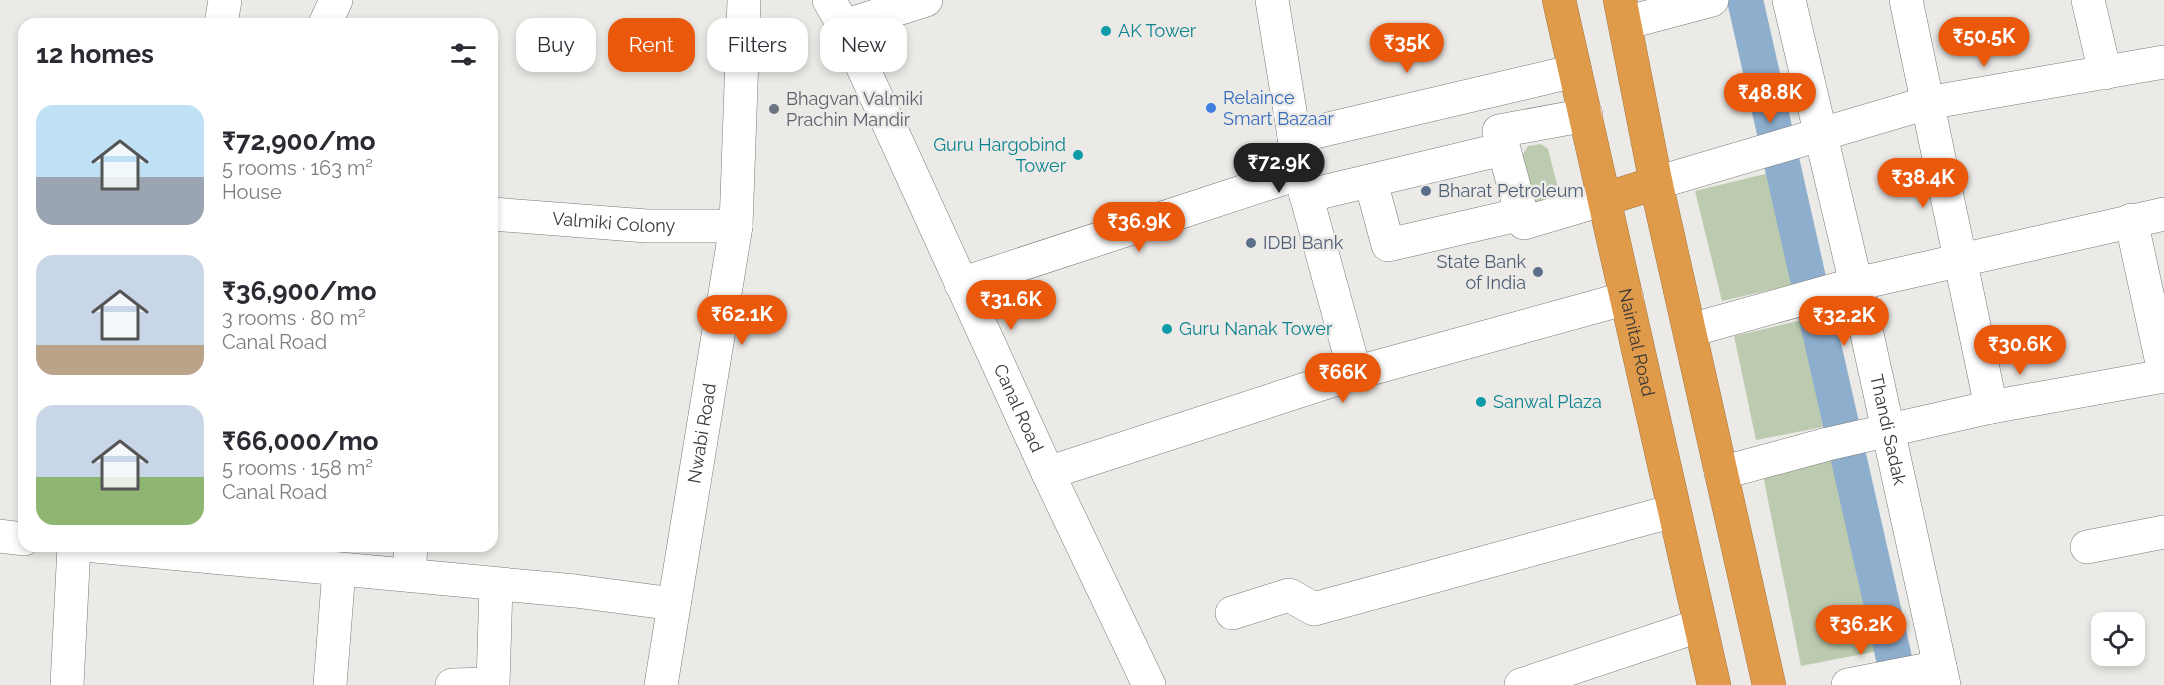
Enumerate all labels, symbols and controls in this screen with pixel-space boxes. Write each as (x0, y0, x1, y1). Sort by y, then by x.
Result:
pin: ₹50.5K (1935, 17, 2033, 68)
chip: Buy (516, 18, 596, 72)
chip: Rent (608, 18, 695, 72)
chip: Filters (707, 18, 808, 72)
chip: New (820, 18, 907, 72)
place label: AK Tower (1118, 20, 1197, 41)
pin: ₹35K (1371, 23, 1443, 74)
marker: AK Tower (1099, 24, 1113, 38)
text: ₹50.5K (1952, 24, 2016, 48)
text: ₹35K (1384, 30, 1430, 54)
icon: filters (447, 38, 480, 71)
text: 12 homes (36, 39, 154, 69)
pin: ₹48.8K (1721, 73, 1819, 124)
text: ₹48.8K (1738, 80, 1802, 104)
place label: Relaince Smart Bazaar (1223, 87, 1334, 129)
place label: Bhagvan Valmiki Prachin Mandir (786, 88, 923, 130)
marker: Relaince Smart Bazaar (1204, 101, 1218, 115)
marker: Bhagvan Valmiki Prachin Mandir (767, 102, 781, 116)
text: ₹72,900/mo (222, 126, 375, 156)
icon: home (84, 129, 156, 201)
place label: Guru Hargobind Tower (933, 134, 1067, 176)
pin: ₹72.9K (1230, 143, 1328, 194)
marker: Guru Hargobind Tower (1071, 148, 1085, 162)
text: ₹72.9K (1248, 150, 1310, 174)
text: 5 rooms · 163 m² (222, 156, 373, 180)
pin: ₹38.4K (1874, 158, 1972, 209)
text: ₹38.4K (1891, 165, 1955, 189)
text: House (222, 180, 282, 204)
place label: Bharat Petroleum (1438, 180, 1584, 201)
marker: Bharat Petroleum (1419, 184, 1433, 198)
pin: ₹36.9K (1090, 202, 1188, 253)
street label: Valmiki Colony (551, 208, 675, 236)
text: ₹36.9K (1107, 209, 1171, 233)
place label: IDBI Bank (1263, 232, 1344, 253)
marker: IDBI Bank (1244, 236, 1258, 250)
place label: State Bank of India (1437, 251, 1526, 293)
marker: State Bank of India (1531, 265, 1545, 279)
text: ₹36,900/mo (222, 276, 376, 306)
icon: home (84, 279, 156, 351)
pin: ₹31.6K (962, 280, 1060, 331)
street label: Nainital Road (1615, 286, 1659, 398)
text: ₹31.6K (980, 287, 1042, 311)
pin: ₹62.1K (693, 295, 791, 346)
pin: ₹32.2K (1795, 296, 1893, 347)
text: ₹62.1K (711, 302, 773, 326)
text: ₹32.2K (1813, 303, 1875, 327)
text: 3 rooms · 80 m² (222, 306, 366, 330)
place label: Guru Nanak Tower (1179, 318, 1333, 339)
marker: Guru Nanak Tower (1160, 322, 1174, 336)
pin: ₹30.6K (1971, 325, 2069, 376)
text: Canal Road (222, 330, 327, 354)
text: ₹30.6K (1988, 332, 2052, 356)
pin: ₹66K (1307, 353, 1379, 404)
street label: Canal Road (990, 360, 1048, 455)
text: ₹66K (1319, 360, 1367, 384)
street label: Thandi Sadak (1866, 372, 1911, 487)
street label: Nwabi Road (683, 382, 720, 485)
place label: Sanwal Plaza (1493, 391, 1602, 412)
marker: Sanwal Plaza (1474, 395, 1488, 409)
text: ₹66,000/mo (222, 426, 378, 456)
icon: home (84, 429, 156, 501)
text: 5 rooms · 158 m² (222, 456, 373, 480)
text: Canal Road (222, 480, 327, 504)
pin: ₹36.2K (1812, 605, 1910, 656)
text: ₹36.2K (1829, 612, 1893, 636)
map controls (2091, 612, 2145, 666)
button: locate (2091, 612, 2145, 666)

